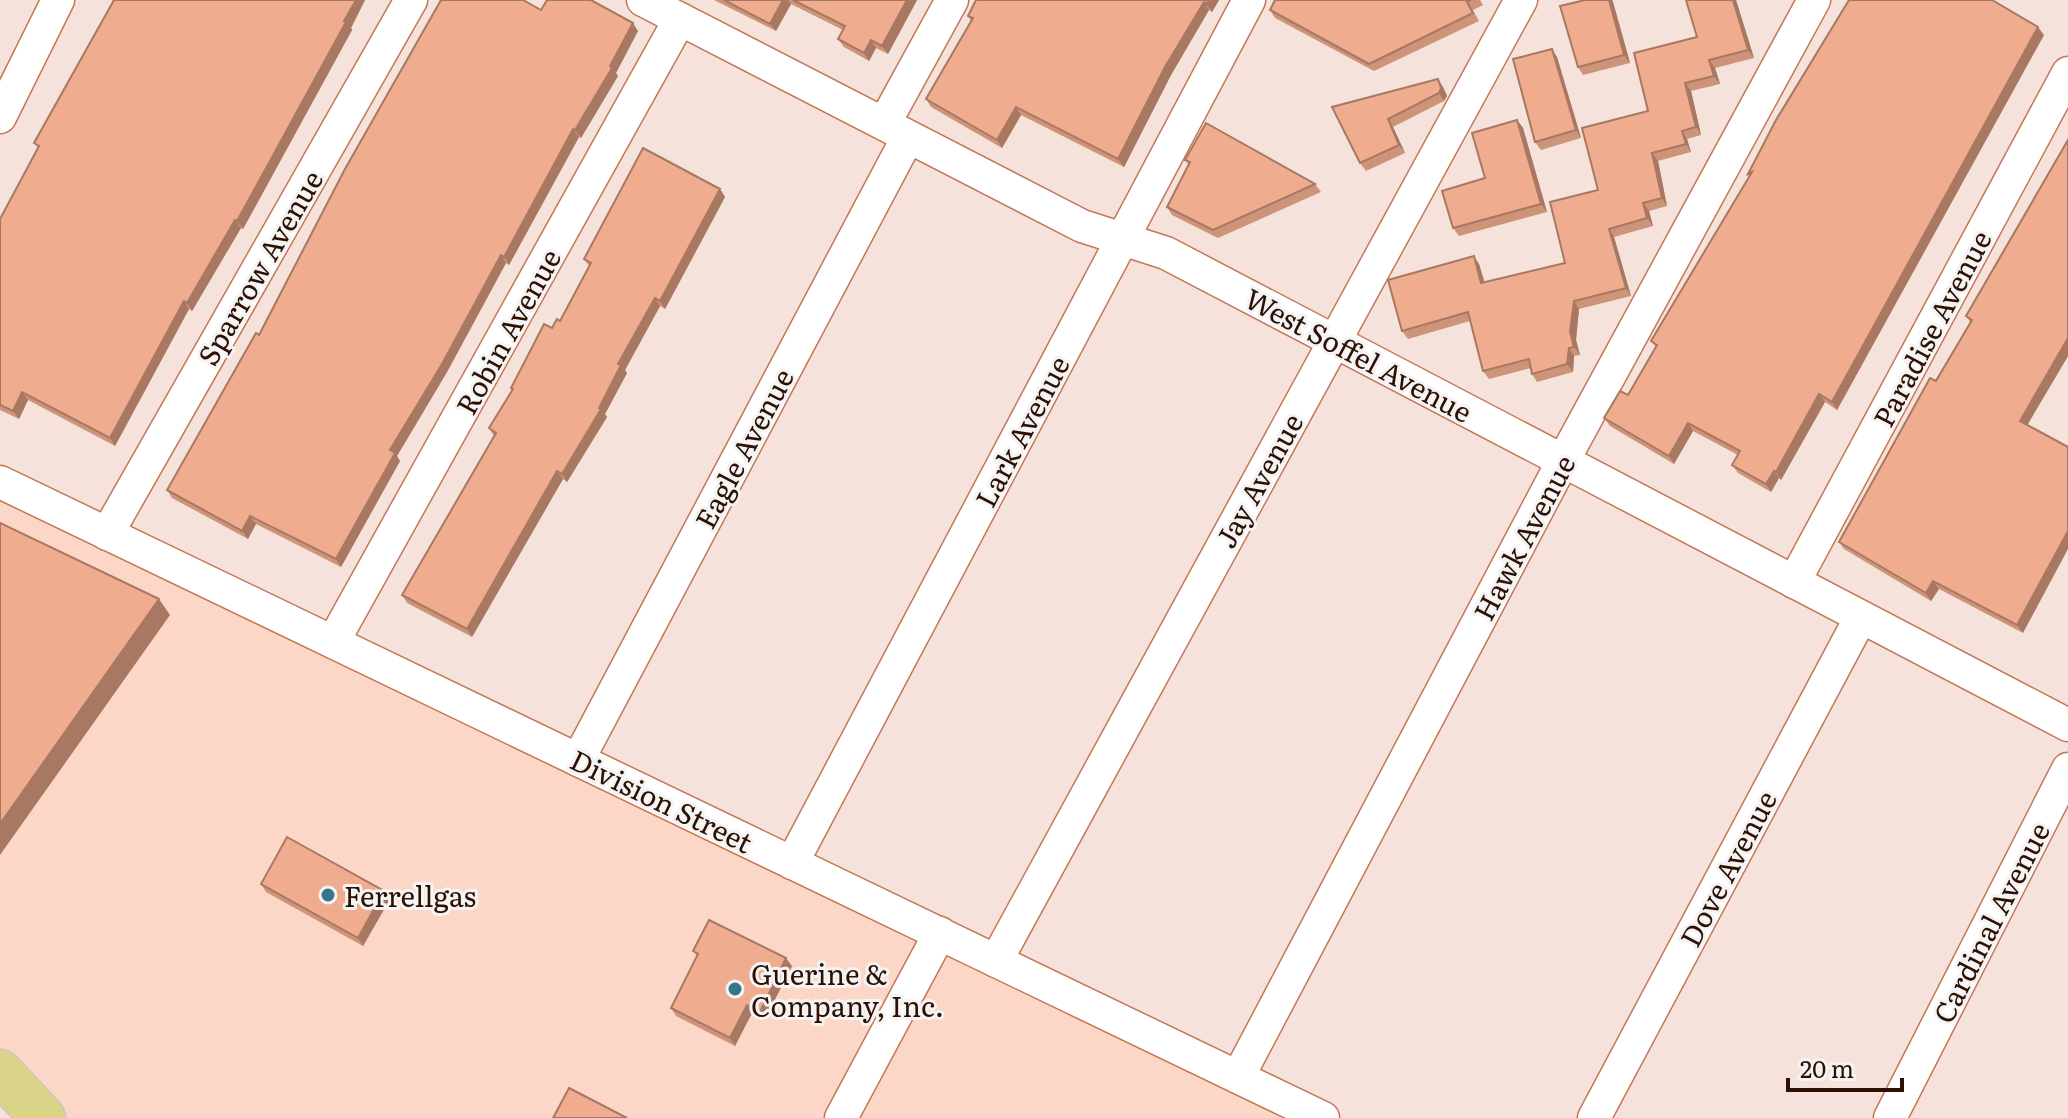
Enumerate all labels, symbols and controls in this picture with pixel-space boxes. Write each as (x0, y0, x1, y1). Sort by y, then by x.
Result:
street label: Sparrow Avenue (186, 162, 332, 372)
street label: Paradise Avenue (1861, 222, 2001, 434)
street label: Robin Avenue (444, 240, 570, 422)
street label: West Soffel Avenue (1238, 276, 1480, 432)
street label: Lark Avenue (963, 348, 1079, 514)
street label: Eagle Avenue (683, 361, 803, 535)
street label: Jay Avenue (1204, 405, 1312, 555)
street label: Hawk Avenue (1462, 447, 1584, 627)
street label: Division Street (564, 738, 761, 863)
street label: Dove Avenue (1668, 782, 1786, 954)
street label: Cardinal Avenue (1921, 814, 2059, 1030)
place label: Ferrellgas (344, 874, 476, 916)
marker: Ferrellgas (319, 886, 337, 904)
place label: Guerine & Company, Inc. (751, 952, 944, 1026)
marker: Guerine & Company, Inc. (726, 980, 744, 998)
scale bar (1788, 1042, 1902, 1092)
text: 20 m (1800, 1050, 1854, 1085)

